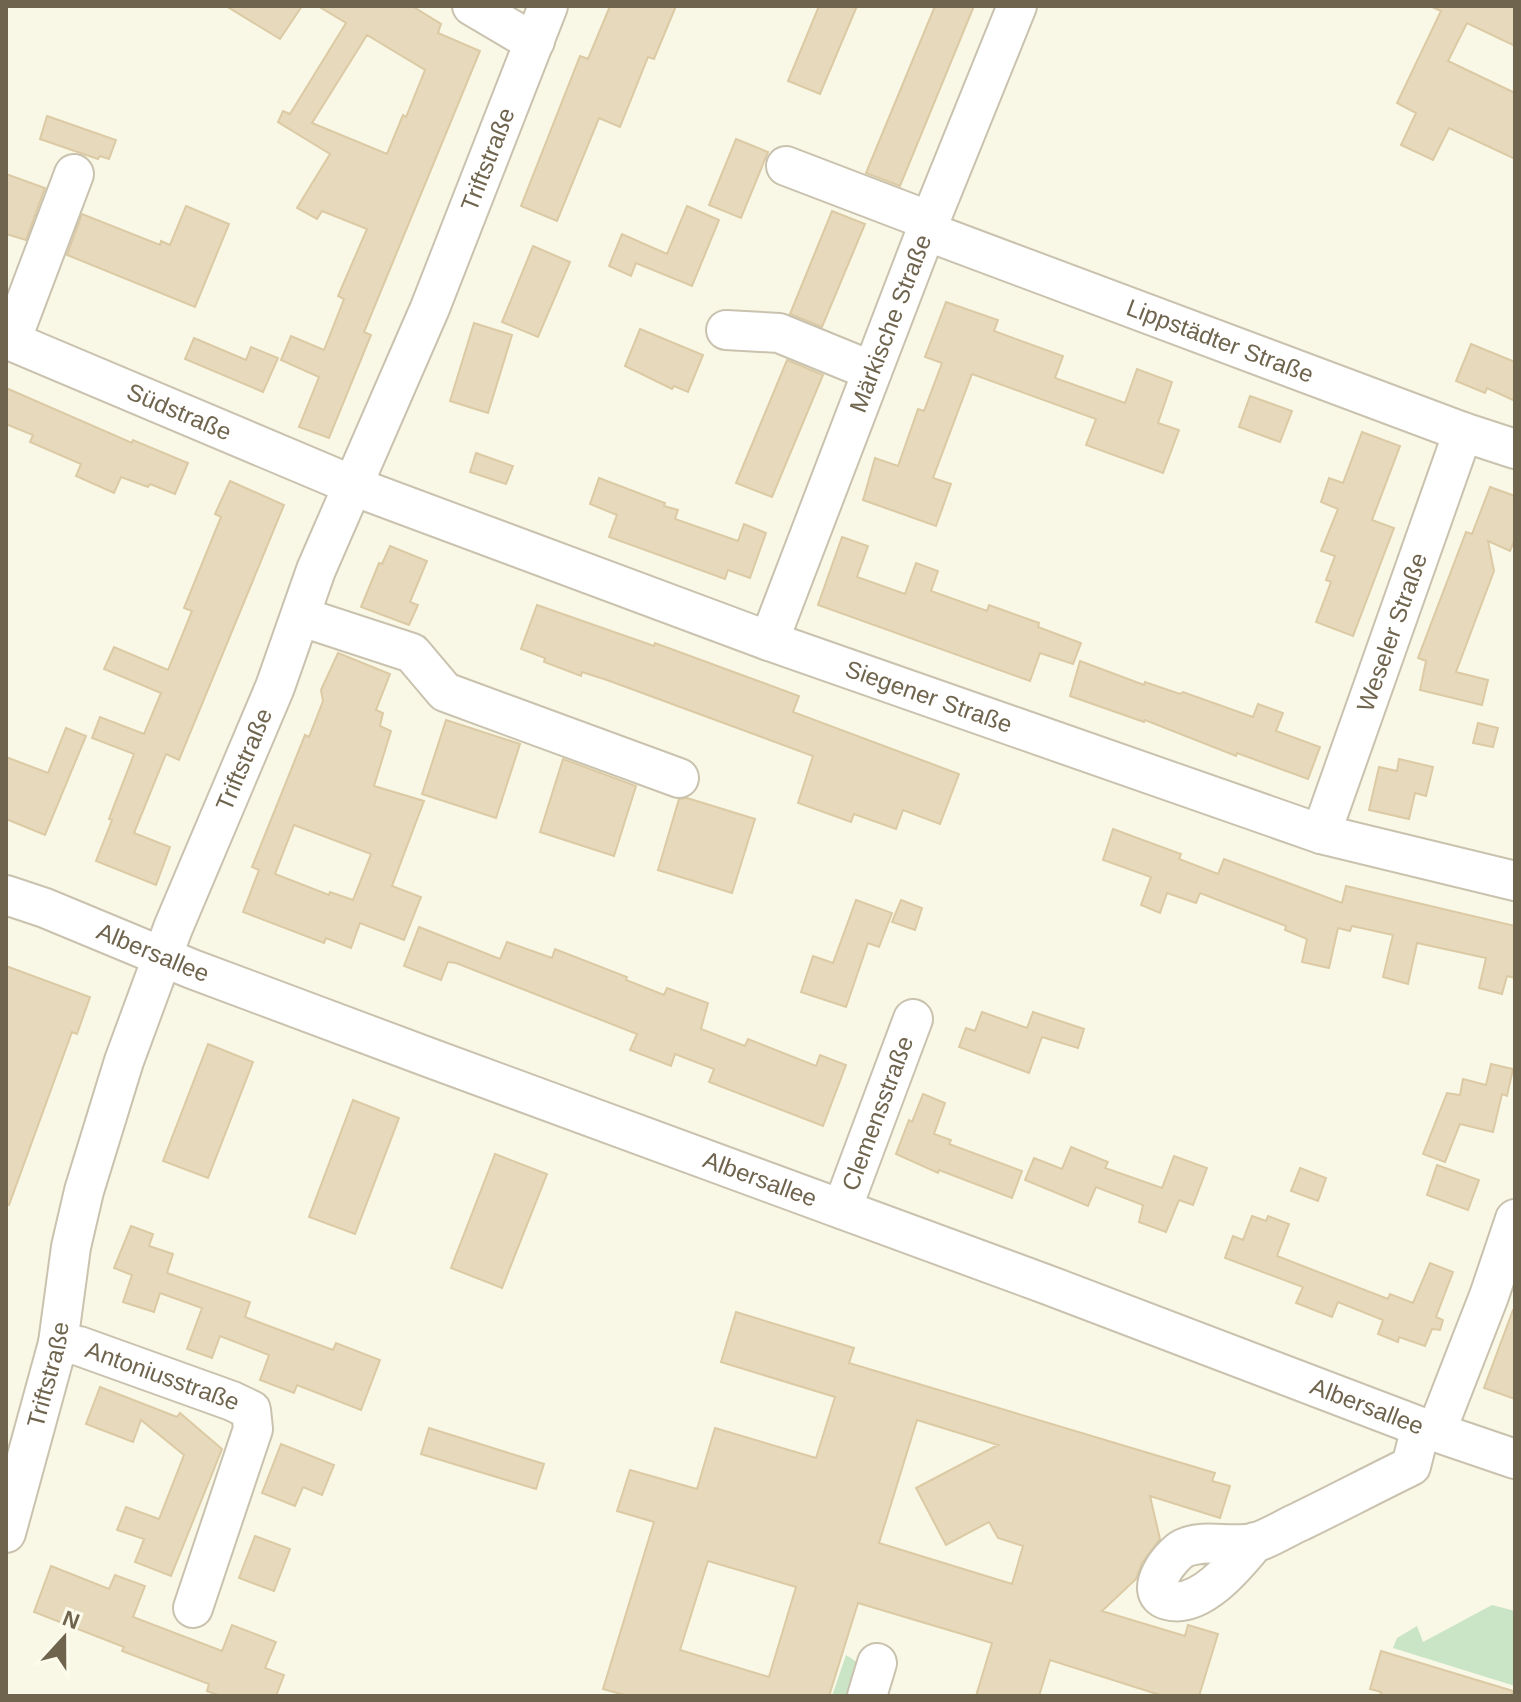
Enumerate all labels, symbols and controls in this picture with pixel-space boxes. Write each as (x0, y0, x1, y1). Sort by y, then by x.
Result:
street label: Triftstraße (455, 104, 520, 215)
street label: Märkische Straße (844, 231, 936, 416)
street label: Lippstädter Straße (1123, 293, 1318, 388)
street label: Südstraße (123, 378, 236, 446)
street label: Weseler Straße (1351, 549, 1432, 715)
street label: Siegener Straße (842, 655, 1016, 738)
street label: Triftstraße (210, 704, 277, 815)
street label: Albersallee (93, 917, 213, 987)
street label: Clemensstraße (836, 1032, 918, 1194)
street label: Albersallee (700, 1146, 821, 1212)
street label: Triftstraße (21, 1320, 74, 1431)
street label: Antoniusstraße (82, 1336, 244, 1416)
street label: Albersallee (1307, 1372, 1427, 1440)
north arrow (24, 1598, 104, 1678)
text: N (59, 1605, 83, 1634)

